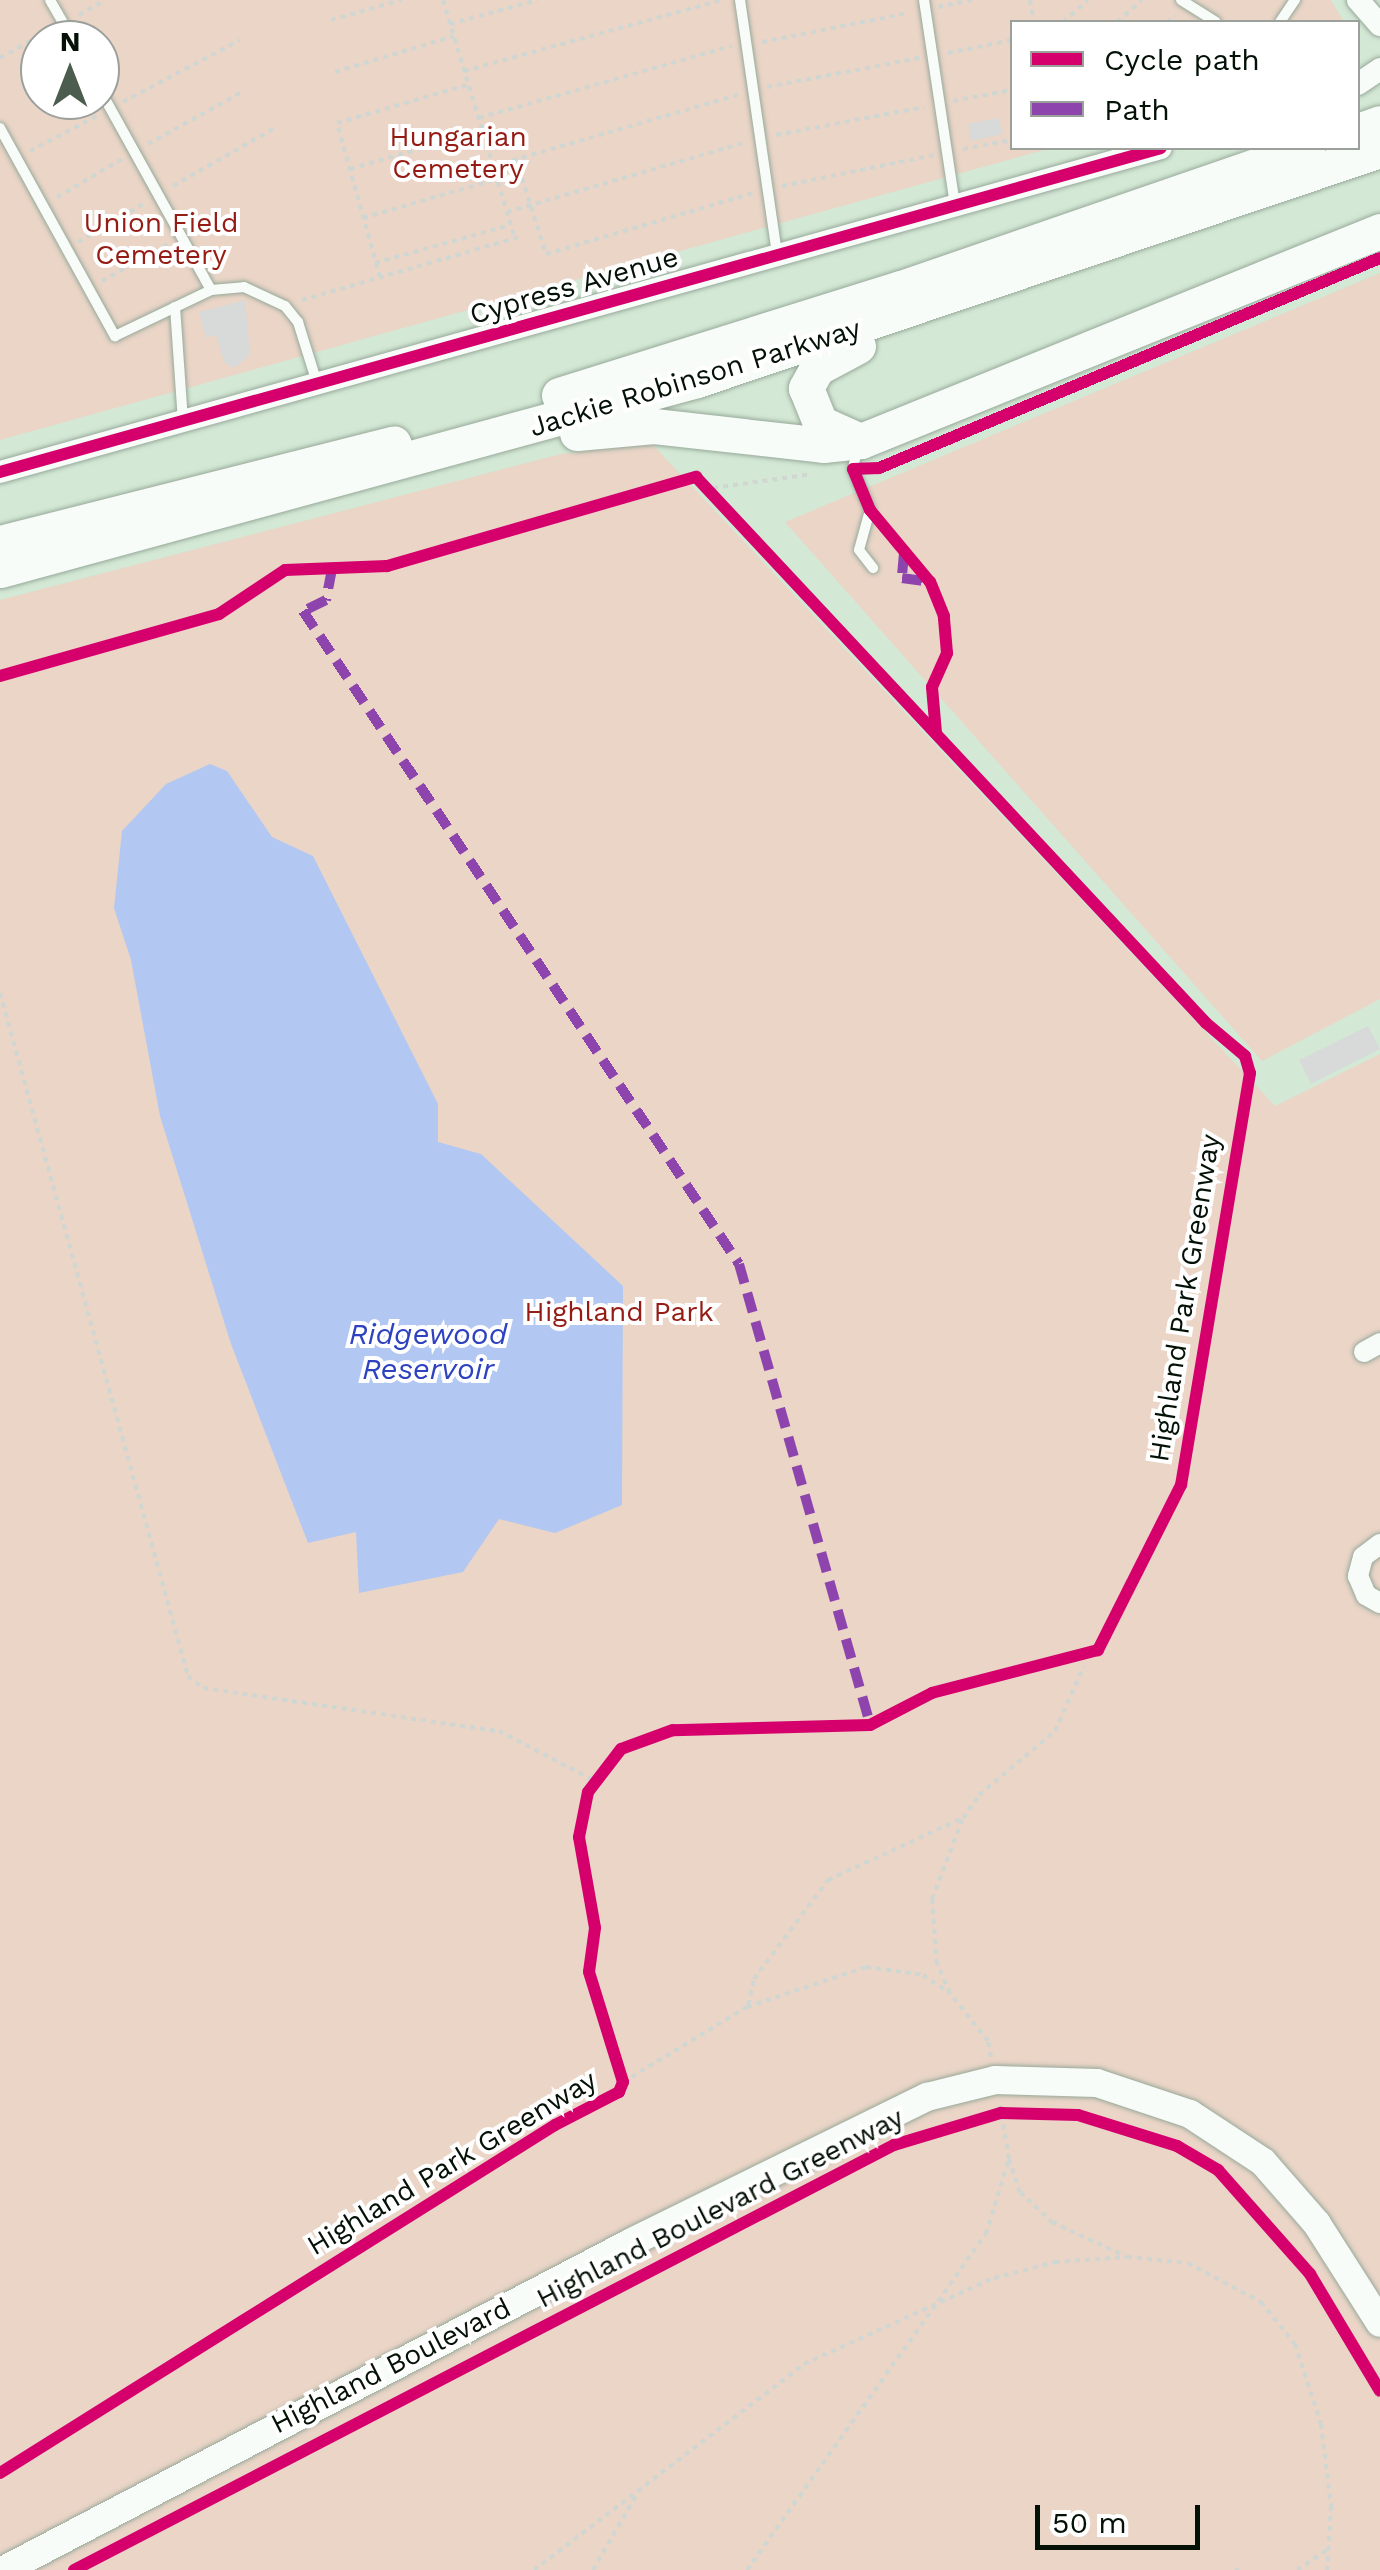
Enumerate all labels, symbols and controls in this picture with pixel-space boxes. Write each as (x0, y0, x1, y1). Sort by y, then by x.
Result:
north arrow (20, 20, 120, 120)
legend (1010, 20, 1360, 150)
text: N (60, 25, 80, 58)
text: Cycle path (1104, 42, 1260, 77)
text: Path (1104, 92, 1170, 127)
park label: Hungarian Cemetery (389, 120, 527, 186)
park label: Union Field Cemetery (84, 206, 238, 272)
street label: Cypress Avenue (465, 240, 683, 332)
street label: Jackie Robinson Parkway (525, 312, 865, 444)
street label: Highland Park Greenway (1142, 1131, 1228, 1465)
park label: Highland Park (524, 1295, 714, 1329)
water label: Ridgewood Reservoir (349, 1316, 507, 1386)
street label: Highland Park Greenway (301, 2063, 603, 2263)
street label: Highland Boulevard Greenway (531, 2101, 909, 2315)
street label: Highland Boulevard (266, 2291, 516, 2441)
scale bar (1040, 2485, 1205, 2547)
text: 50 m (1052, 2505, 1127, 2540)

